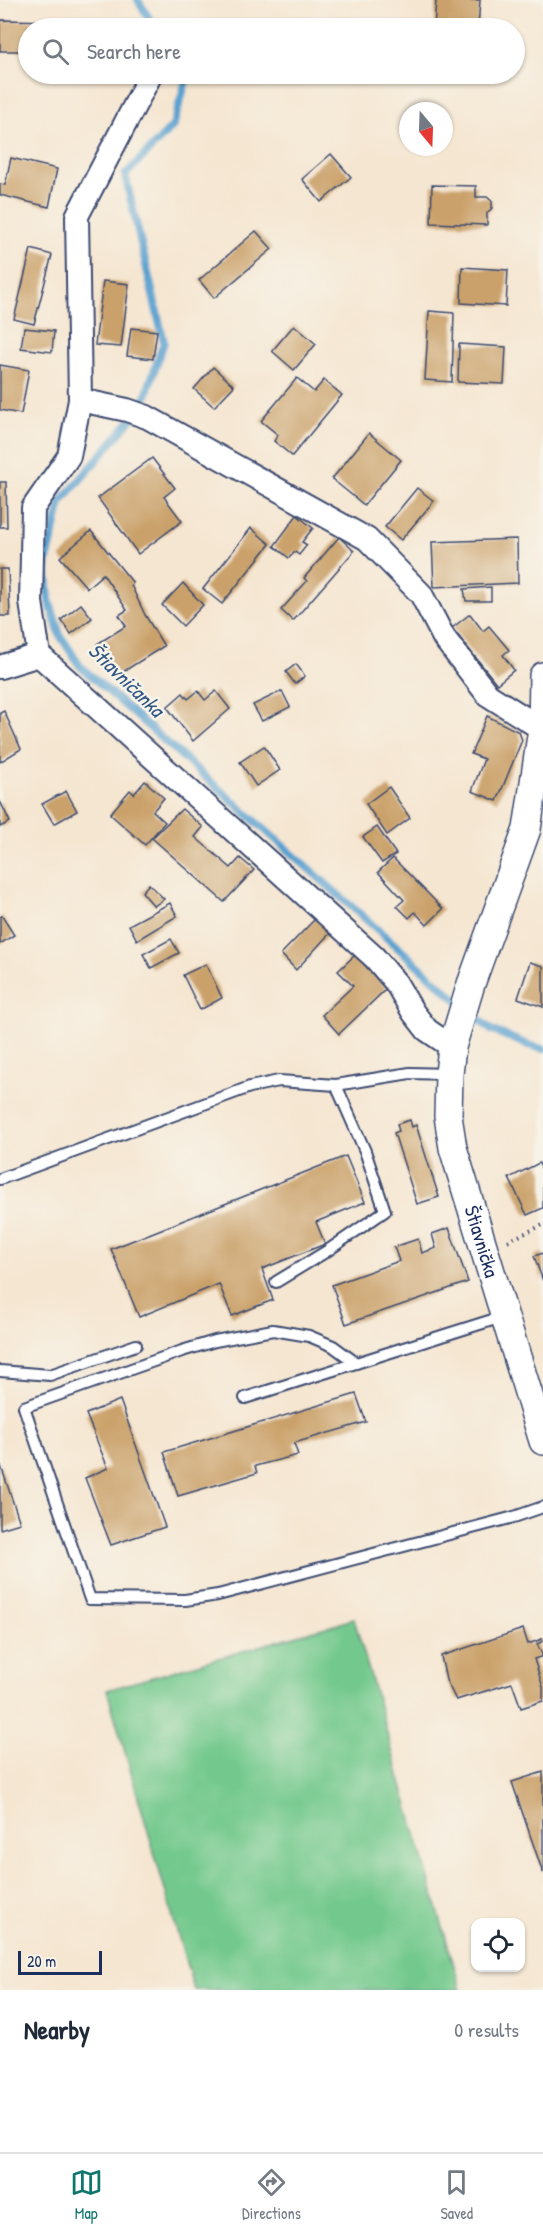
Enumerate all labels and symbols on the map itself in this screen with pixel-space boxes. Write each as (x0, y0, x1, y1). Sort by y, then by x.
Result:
north arrow (399, 102, 453, 156)
water label: Štiavničanka (82, 636, 173, 725)
street label: Štiavnička (458, 1202, 506, 1281)
scale bar (18, 1948, 102, 1976)

